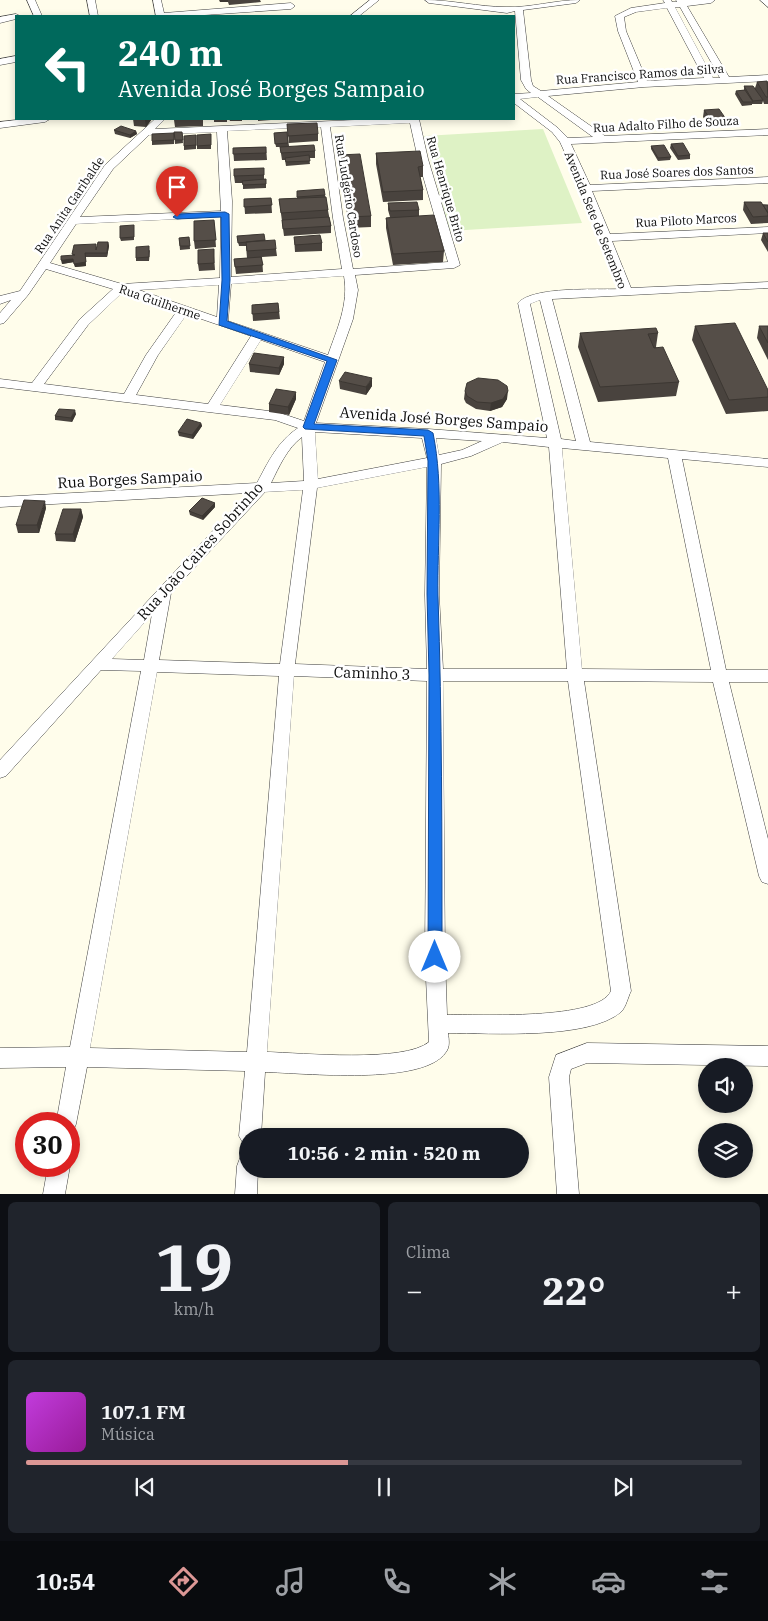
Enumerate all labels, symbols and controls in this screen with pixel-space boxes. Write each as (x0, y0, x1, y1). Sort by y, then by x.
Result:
text: 240 m (118, 30, 223, 76)
icon: left (35, 35, 100, 100)
street label: Rua Francisco Ramos da Silva (556, 61, 725, 87)
text: Avenida José Borges Sampaio (118, 74, 425, 103)
street label: Rua Adalto Filho de Souza (593, 113, 740, 135)
street label: Rua Ludgério Cardoso (332, 133, 366, 259)
street label: Rua Henrique Brito (424, 134, 468, 244)
street label: Avenida Sete de Setembro (562, 149, 631, 291)
street label: Rua Anita Garibalde (31, 154, 107, 256)
street label: Rua José Soares dos Santos (600, 162, 754, 182)
pin (156, 166, 198, 217)
icon: arrive (163, 173, 191, 201)
street label: Rua Piloto Marcos (635, 210, 737, 230)
street label: Rua Guilherme (117, 281, 203, 323)
street label: Avenida José Borges Sampaio (339, 402, 549, 436)
street label: Rua Borges Sampaio (57, 466, 203, 492)
street label: Rua João Caires Sobrinho (133, 478, 267, 624)
street label: Caminho 3 (333, 662, 411, 684)
position arrow (408, 930, 460, 982)
map controls (698, 1058, 753, 1178)
button: sound (698, 1058, 753, 1113)
speed limit sign: 30 (15, 1112, 80, 1177)
button: layers (698, 1123, 753, 1178)
text: 10:56 · 2 min · 520 m (288, 1141, 480, 1165)
text: 19 (155, 1224, 233, 1309)
text: Clima (406, 1242, 450, 1262)
text: 22° (542, 1266, 606, 1315)
text: − (406, 1272, 423, 1309)
text: + (725, 1272, 742, 1309)
text: km/h (174, 1299, 214, 1319)
text: 107.1 FM (101, 1400, 186, 1424)
text: Música (101, 1424, 155, 1444)
icon: previous (131, 1473, 159, 1501)
icon: pause (370, 1473, 398, 1501)
icon: next (609, 1473, 637, 1501)
icon: directions (166, 1564, 201, 1599)
icon: music (273, 1564, 308, 1599)
icon: phone (379, 1564, 414, 1599)
icon: climate (485, 1564, 520, 1599)
icon: car (591, 1564, 626, 1599)
icon: filters (697, 1564, 732, 1599)
text: 10:54 (36, 1567, 95, 1596)

